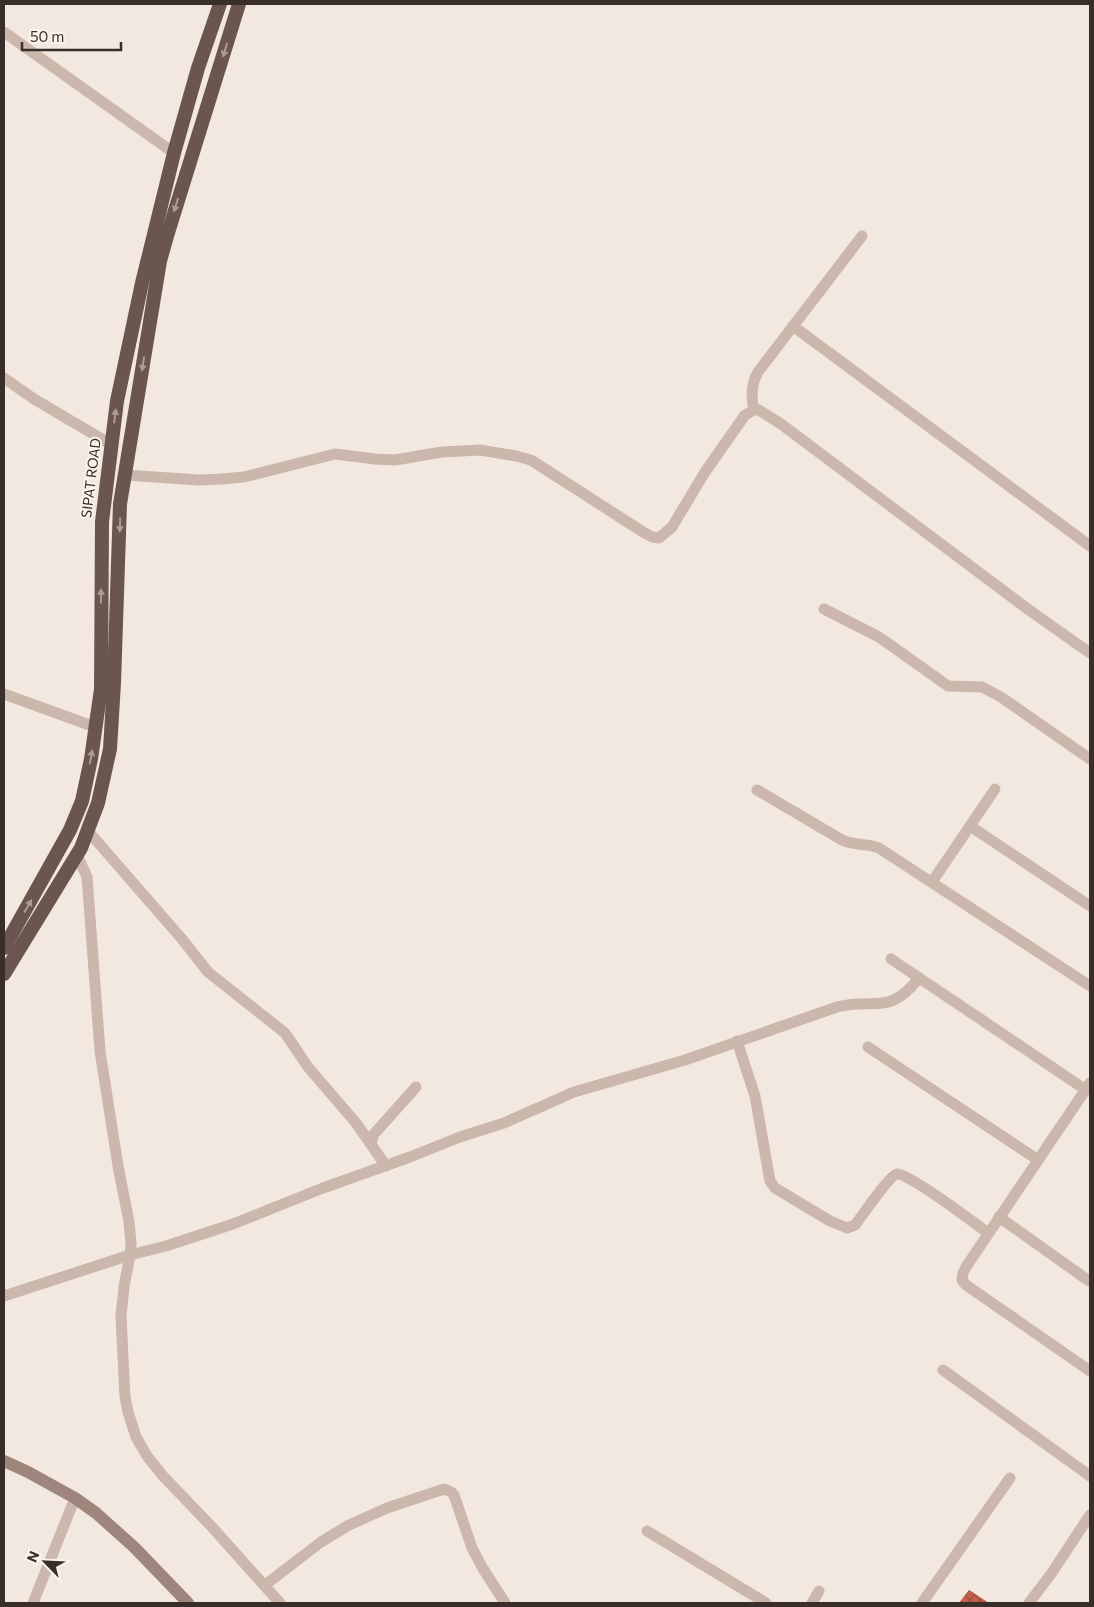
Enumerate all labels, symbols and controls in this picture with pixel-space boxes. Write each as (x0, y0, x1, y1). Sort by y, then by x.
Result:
scale bar (22, 20, 121, 52)
text: 50 m (30, 27, 64, 45)
one-way arrow (221, 43, 228, 58)
one-way arrow (172, 198, 180, 213)
one-way arrow (139, 357, 147, 373)
one-way arrow (111, 408, 119, 424)
street label: SIPAT ROAD (77, 437, 104, 519)
one-way arrow (115, 517, 123, 533)
one-way arrow (97, 587, 105, 603)
one-way arrow (87, 749, 95, 765)
one-way arrow (23, 899, 32, 912)
north arrow (20, 1537, 70, 1587)
text: N (23, 1548, 43, 1565)

